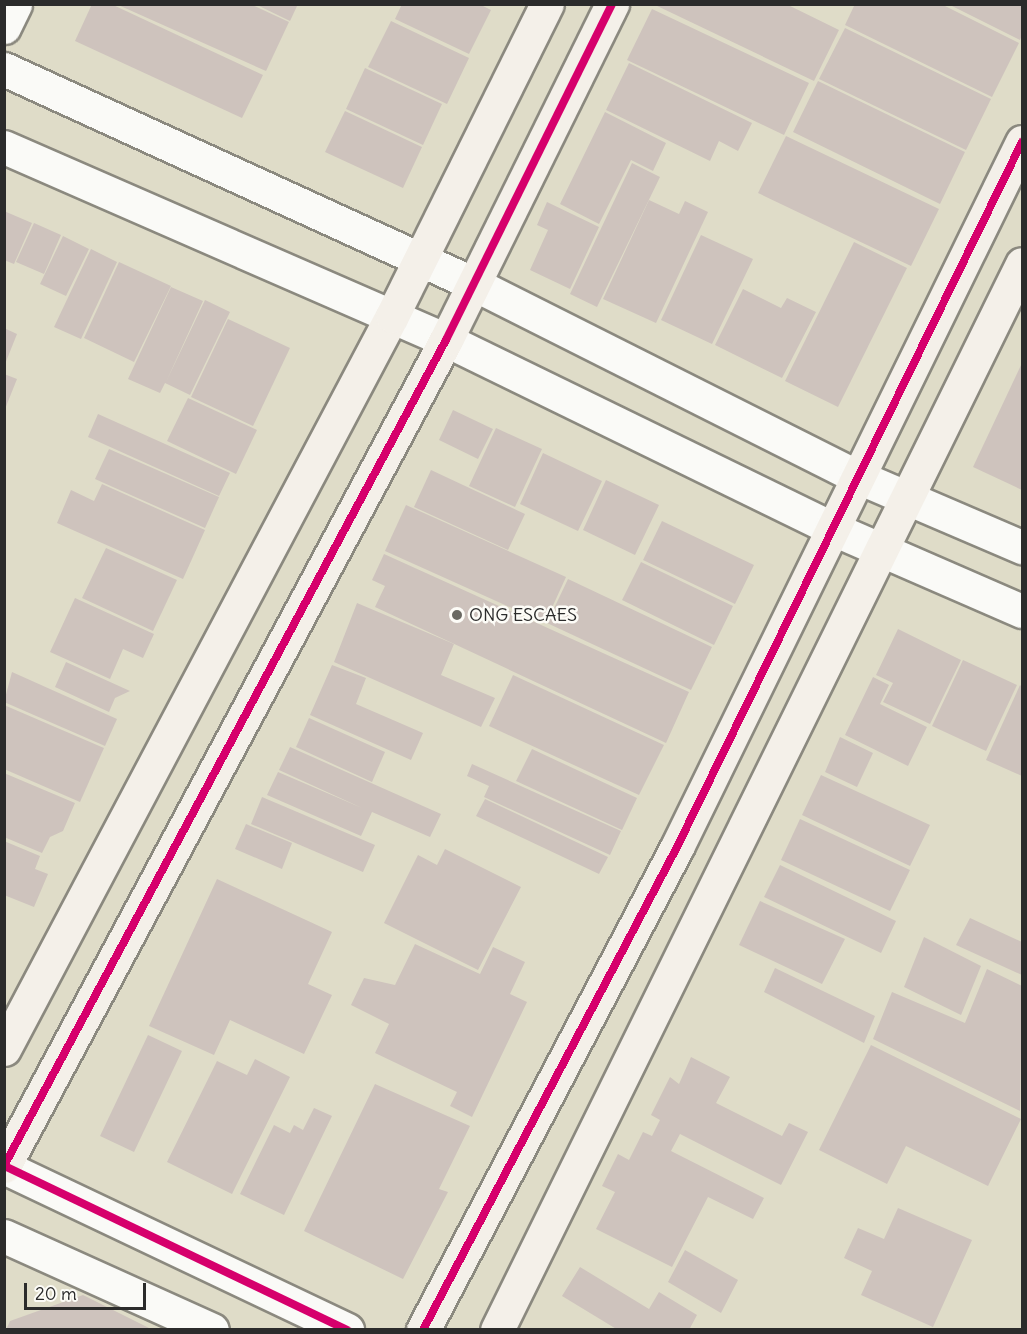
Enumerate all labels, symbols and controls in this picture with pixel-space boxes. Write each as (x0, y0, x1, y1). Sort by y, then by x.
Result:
place label: ONG ESCAES (469, 604, 577, 626)
marker: ONG ESCAES (450, 608, 464, 622)
scale bar (27, 1271, 148, 1309)
text: 20 m (35, 1282, 77, 1305)

